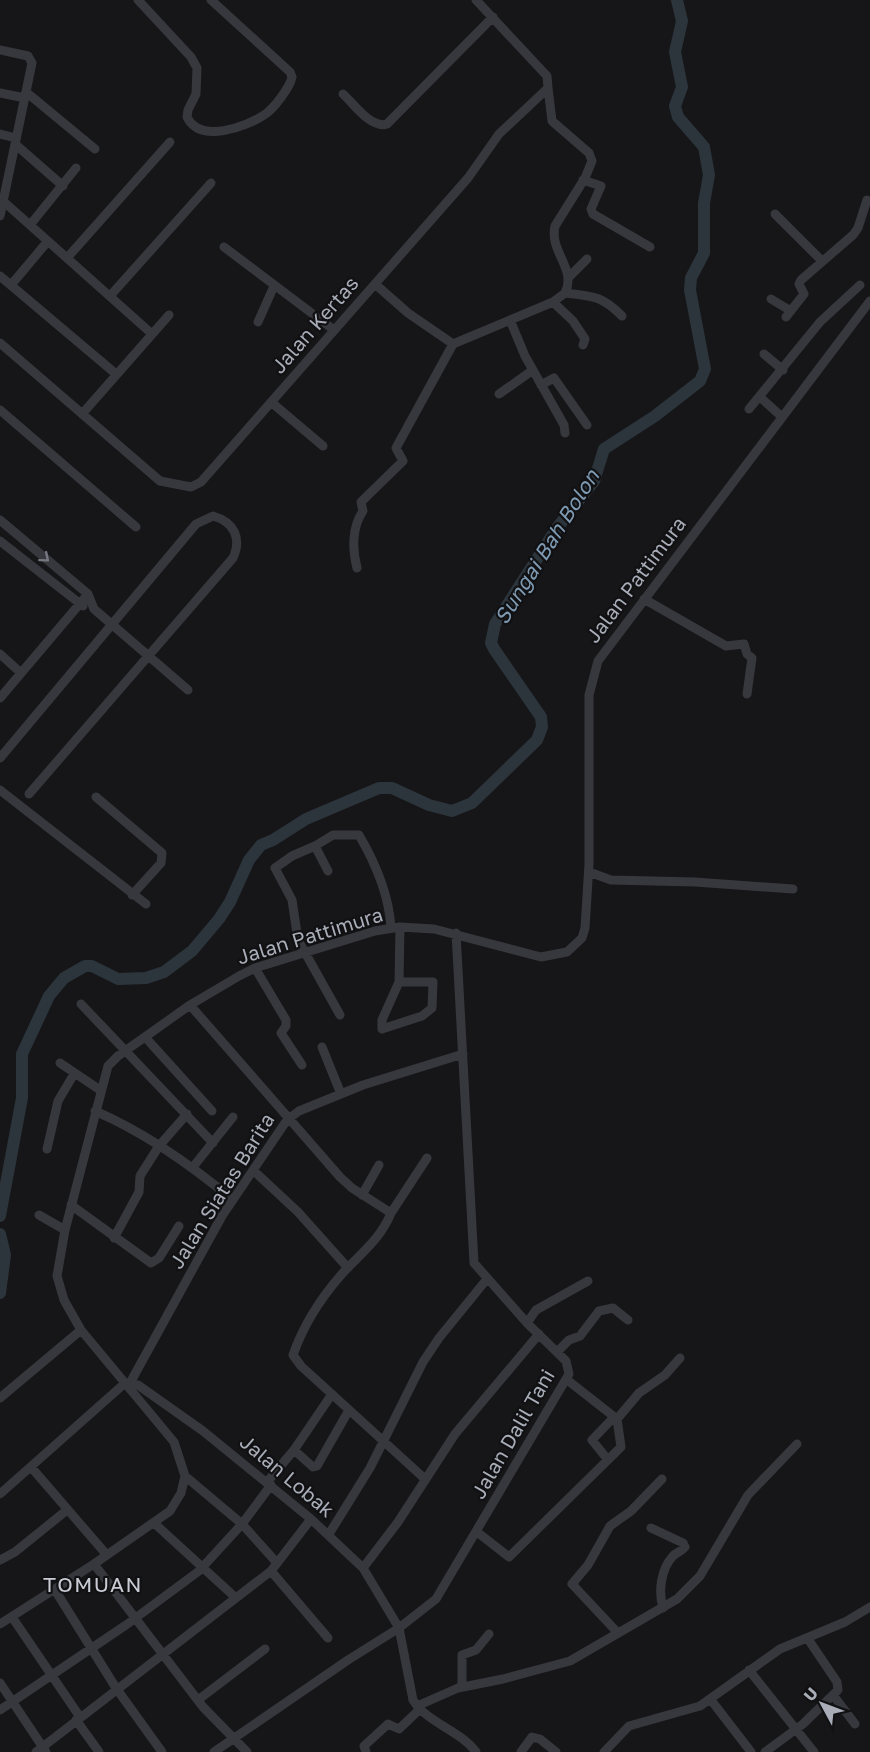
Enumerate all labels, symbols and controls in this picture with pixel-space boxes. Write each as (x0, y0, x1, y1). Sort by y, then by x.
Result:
street label: Jalan Kertas (266, 271, 363, 378)
water label: Sungai Bah Bolon (488, 463, 605, 629)
street label: Jalan Pattimura (580, 512, 690, 647)
one-way arrow (38, 551, 49, 562)
street label: Jalan Pattimura (234, 901, 386, 969)
street label: Jalan Siatas Barita (164, 1108, 279, 1273)
street label: Jalan Dalil Tani (465, 1365, 559, 1502)
street label: Jalan Lobak (236, 1429, 340, 1522)
district label: TOMUAN (43, 1571, 143, 1597)
north arrow (792, 1674, 852, 1734)
text: U (799, 1683, 822, 1705)

